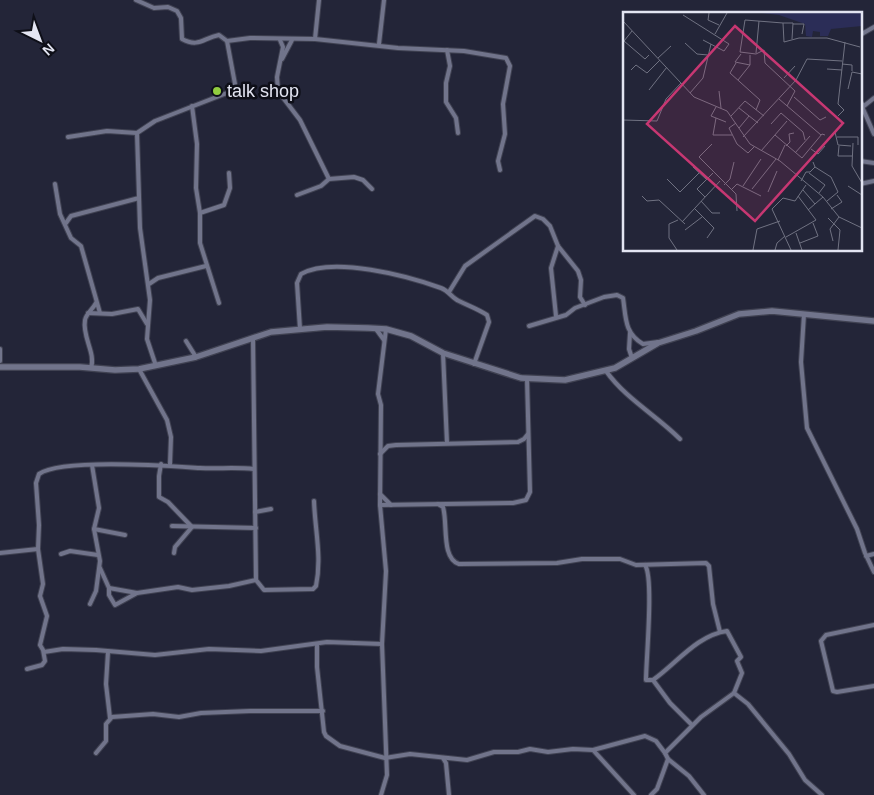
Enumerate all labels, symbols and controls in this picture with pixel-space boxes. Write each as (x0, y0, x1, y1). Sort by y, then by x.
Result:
inset map (623, 12, 862, 251)
north arrow (15, 15, 65, 65)
text: N (40, 40, 58, 59)
place label: talk shop (227, 81, 299, 101)
marker: talk shop (211, 85, 223, 97)

